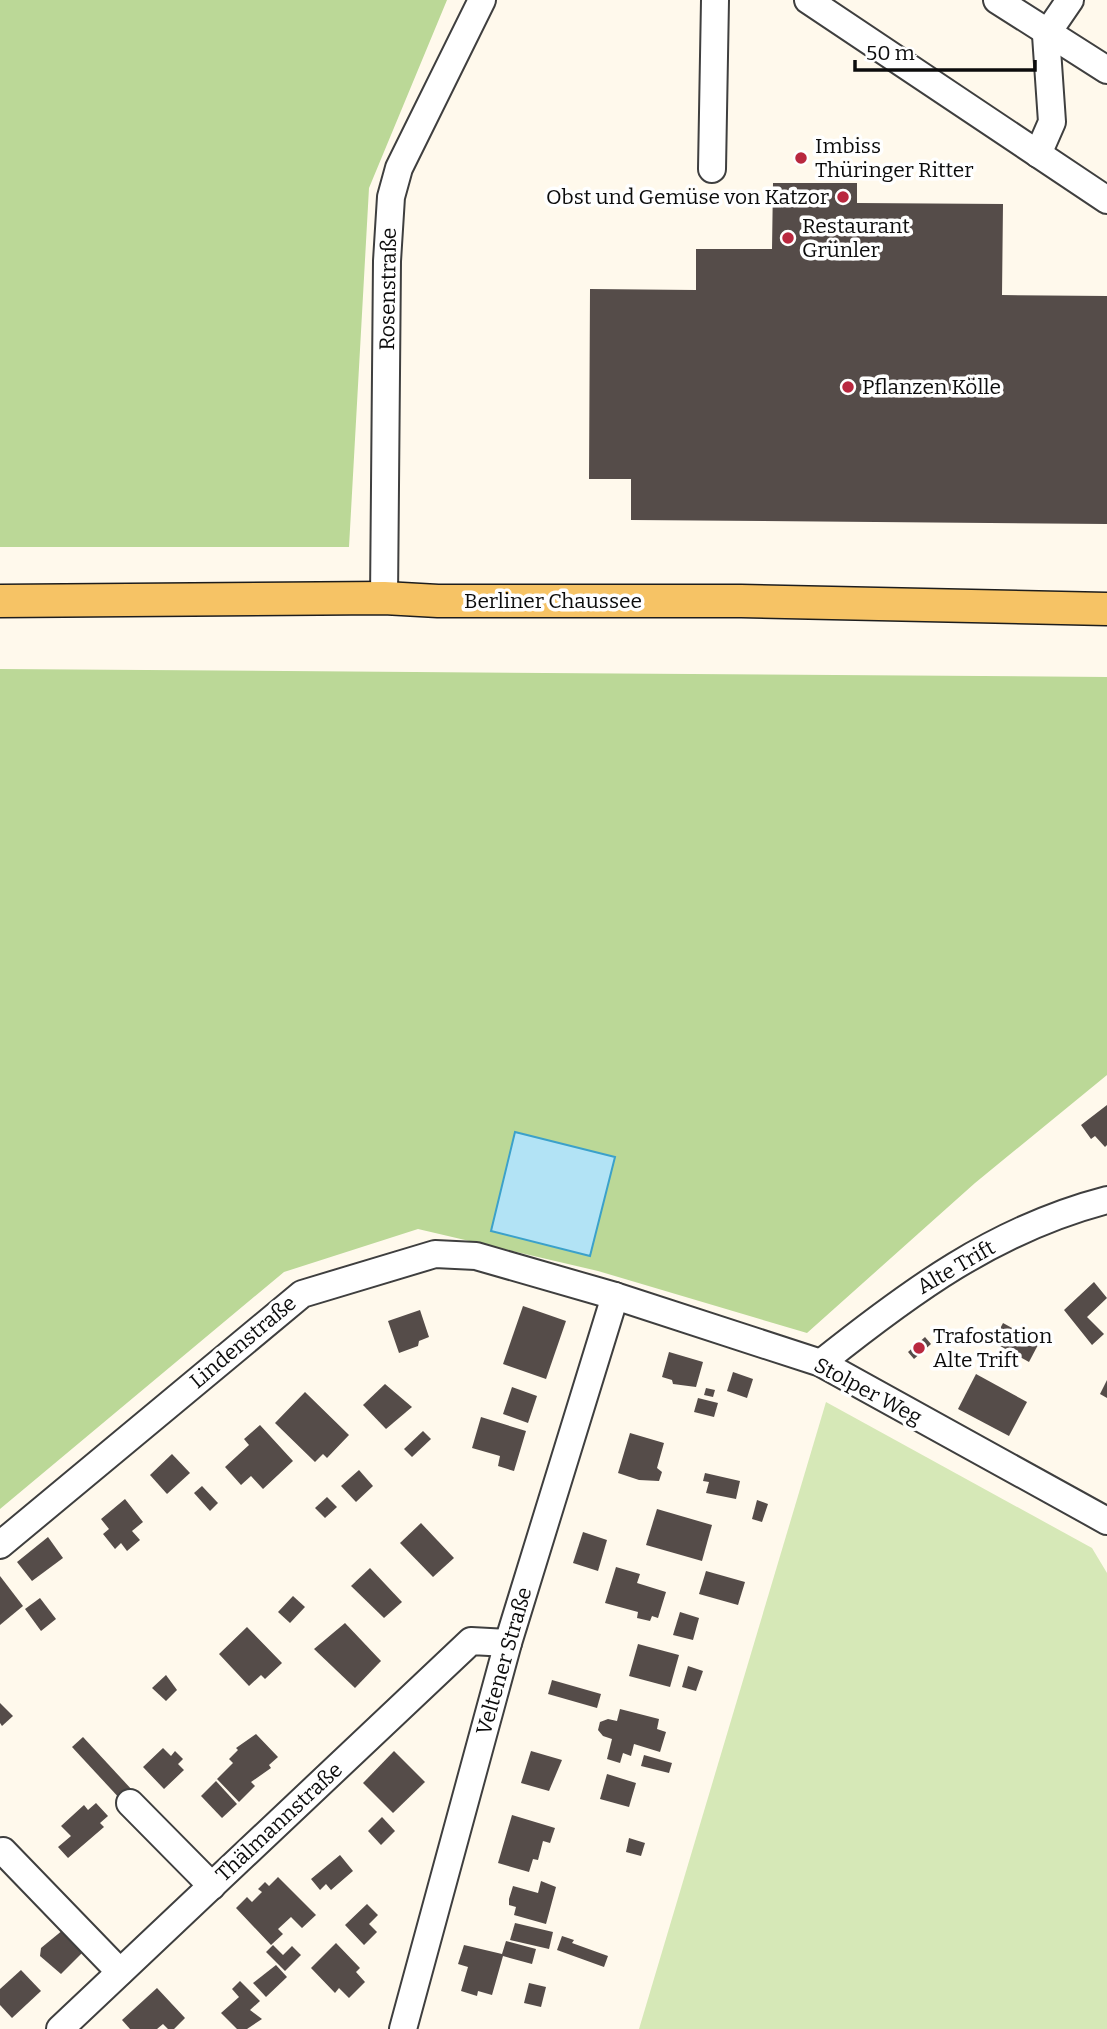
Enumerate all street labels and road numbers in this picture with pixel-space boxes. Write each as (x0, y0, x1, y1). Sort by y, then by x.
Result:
street label: Rosenstraße (374, 227, 402, 351)
street label: Berliner Chaussee (464, 588, 642, 614)
street label: Alte Trift (912, 1234, 1000, 1300)
street label: Lindenstraße (185, 1290, 301, 1394)
street label: Stolper Weg (810, 1352, 927, 1430)
street label: Veltener Straße (470, 1584, 538, 1738)
street label: Thälmannstraße (210, 1757, 348, 1887)

